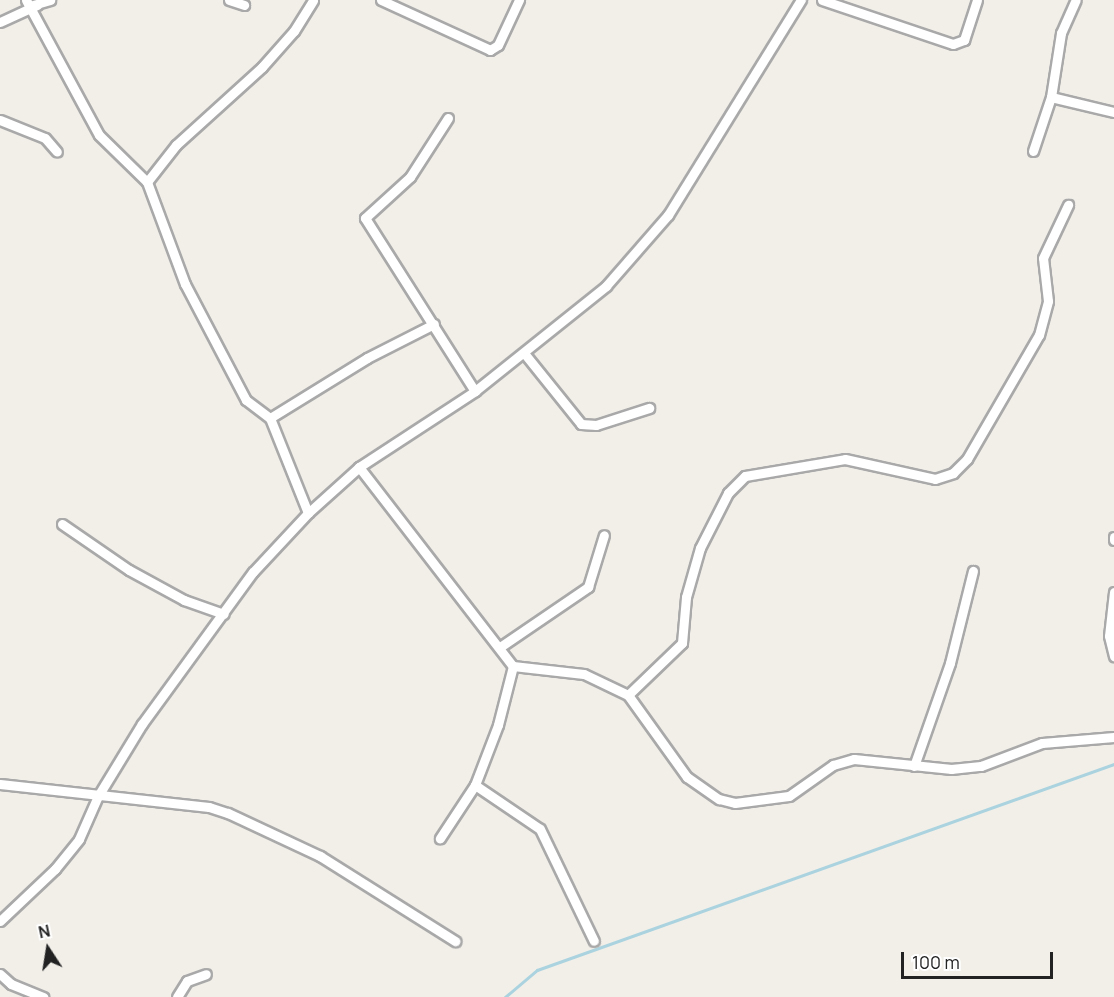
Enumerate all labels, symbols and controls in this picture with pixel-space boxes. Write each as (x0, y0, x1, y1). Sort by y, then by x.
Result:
north arrow (18, 919, 78, 979)
text: N (36, 919, 52, 943)
scale bar (904, 940, 1056, 978)
text: 100 m (912, 950, 960, 974)

